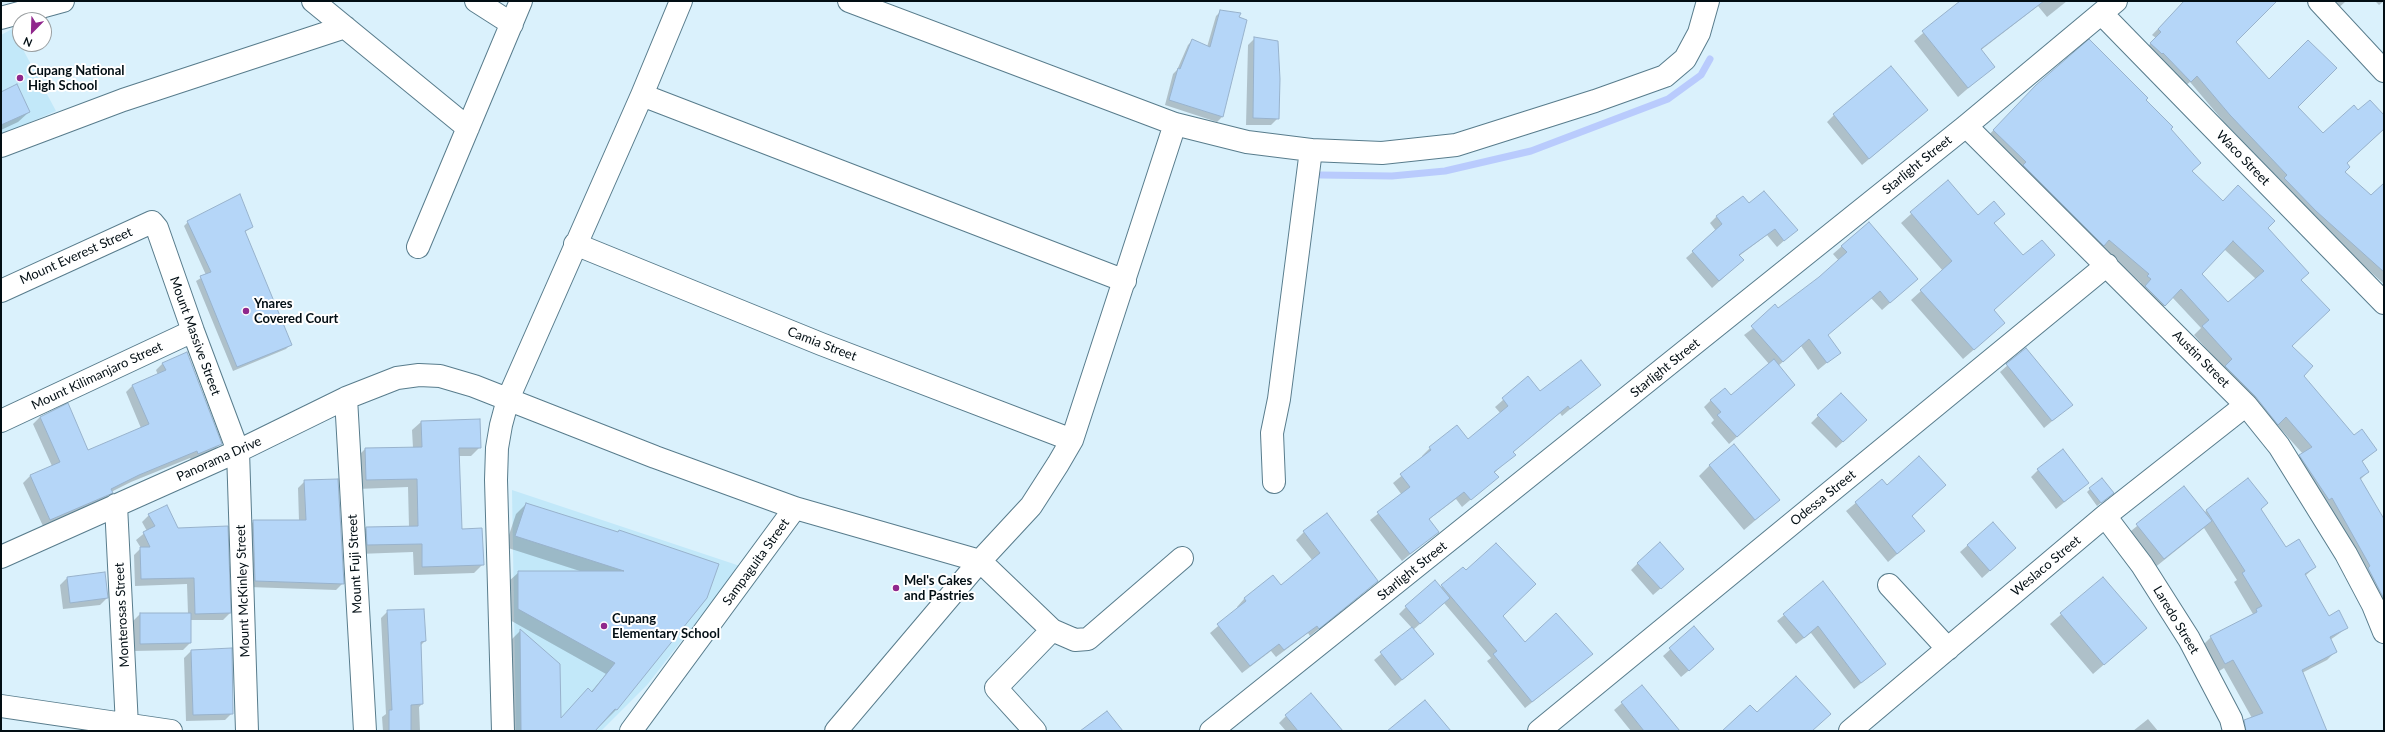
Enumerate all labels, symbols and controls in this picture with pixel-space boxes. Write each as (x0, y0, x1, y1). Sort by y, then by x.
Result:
north arrow (12, 12, 52, 52)
text: N (21, 35, 34, 50)
place label: Cupang National High School (28, 63, 125, 94)
marker: Cupang National High School (15, 73, 25, 83)
street label: Waco Street (2213, 127, 2273, 189)
street label: Starlight Street (1879, 132, 1955, 198)
street label: Mount Everest Street (17, 224, 135, 288)
street label: Mount Massive Street (166, 274, 224, 398)
place label: Ynares Covered Court (254, 296, 338, 327)
marker: Ynares Covered Court (241, 306, 251, 316)
street label: Camia Street (785, 324, 859, 364)
street label: Austin Street (2169, 327, 2233, 391)
street label: Starlight Street (1627, 335, 1703, 401)
street label: Mount Kilimanjaro Street (29, 339, 165, 413)
street label: Panorama Drive (174, 433, 264, 485)
street label: Odessa Street (1787, 467, 1859, 529)
street label: Mount Fuji Street (345, 514, 365, 614)
street label: Sampaguita Street (719, 515, 793, 609)
street label: Mount McKinley Street (233, 524, 253, 658)
street label: Weslaco Street (2008, 532, 2084, 600)
street label: Starlight Street (1374, 538, 1450, 604)
street label: Monterosas Street (111, 562, 133, 668)
place label: Mel's Cakes and Pastries (904, 573, 974, 604)
marker: Mel's Cakes and Pastries (891, 583, 901, 593)
street label: Laredo Street (2150, 583, 2202, 657)
place label: Cupang Elementary School (612, 611, 720, 642)
marker: Cupang Elementary School (599, 621, 609, 631)

